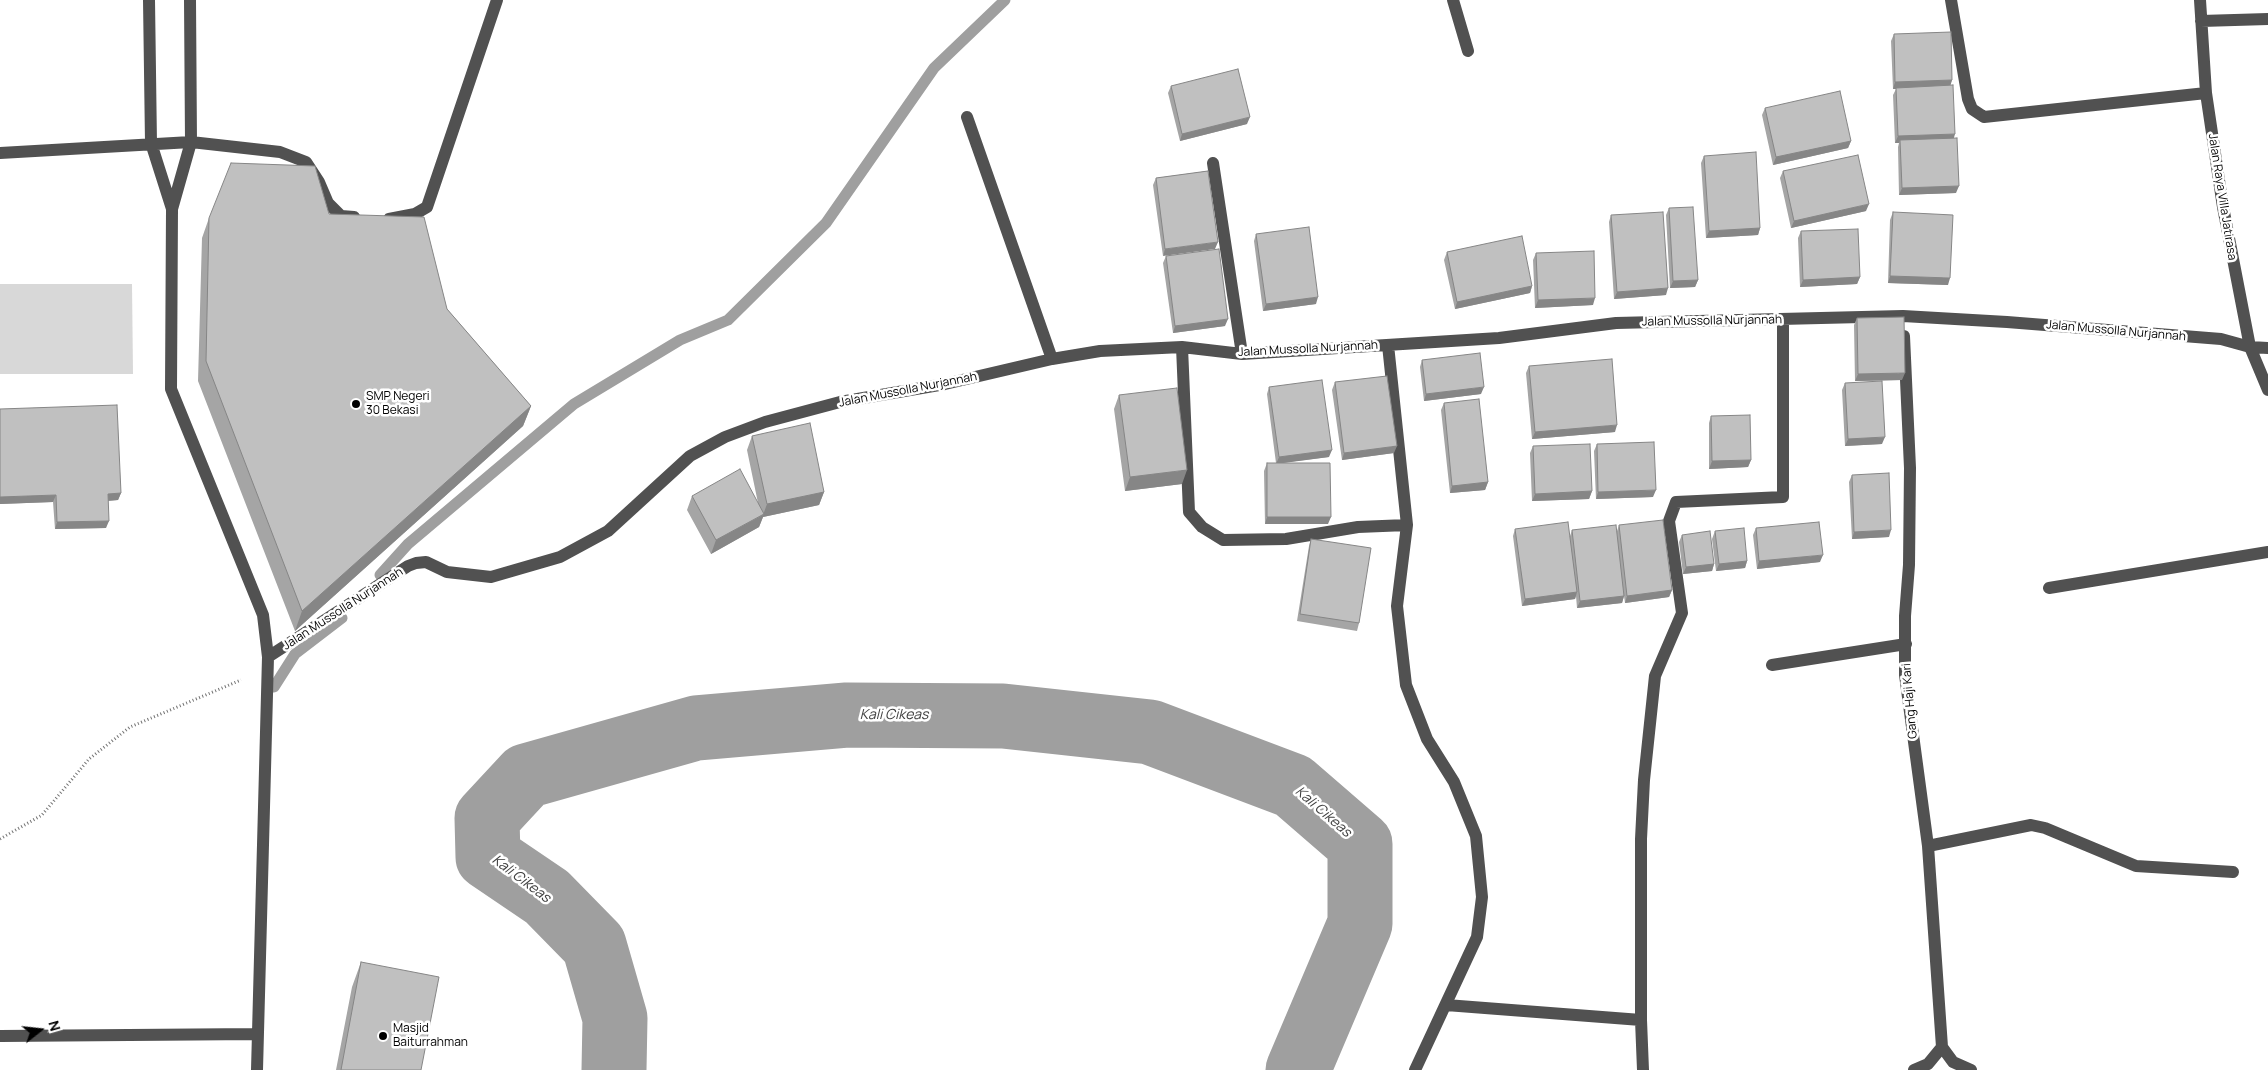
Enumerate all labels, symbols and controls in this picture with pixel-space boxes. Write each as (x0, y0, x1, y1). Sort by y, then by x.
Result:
street label: Jalan Raya Villa Jatirasa (2205, 133, 2239, 261)
street label: Jalan Mussolla Nurjannah (1642, 313, 1782, 329)
street label: Jalan Mussolla Nurjannah (2046, 318, 2186, 344)
street label: Jalan Mussolla Nurjannah (1238, 338, 1378, 360)
street label: Jalan Mussolla Nurjannah (838, 370, 978, 410)
place label: SMP Negeri 30 Bekasi (366, 390, 430, 418)
marker: SMP Negeri 30 Bekasi (350, 398, 362, 410)
street label: Jalan Mussolla Nurjannah (280, 565, 406, 653)
street label: Gang Haji Kari (1900, 663, 1920, 739)
water label: Kali Cikeas (860, 707, 928, 723)
water label: Kali Cikeas (1292, 783, 1354, 841)
water label: Kali Cikeas (489, 852, 553, 906)
north arrow (15, 1005, 65, 1055)
text: N (44, 1018, 65, 1033)
place label: Masjid Baiturrahman (393, 1022, 468, 1050)
marker: Masjid Baiturrahman (377, 1030, 389, 1042)

